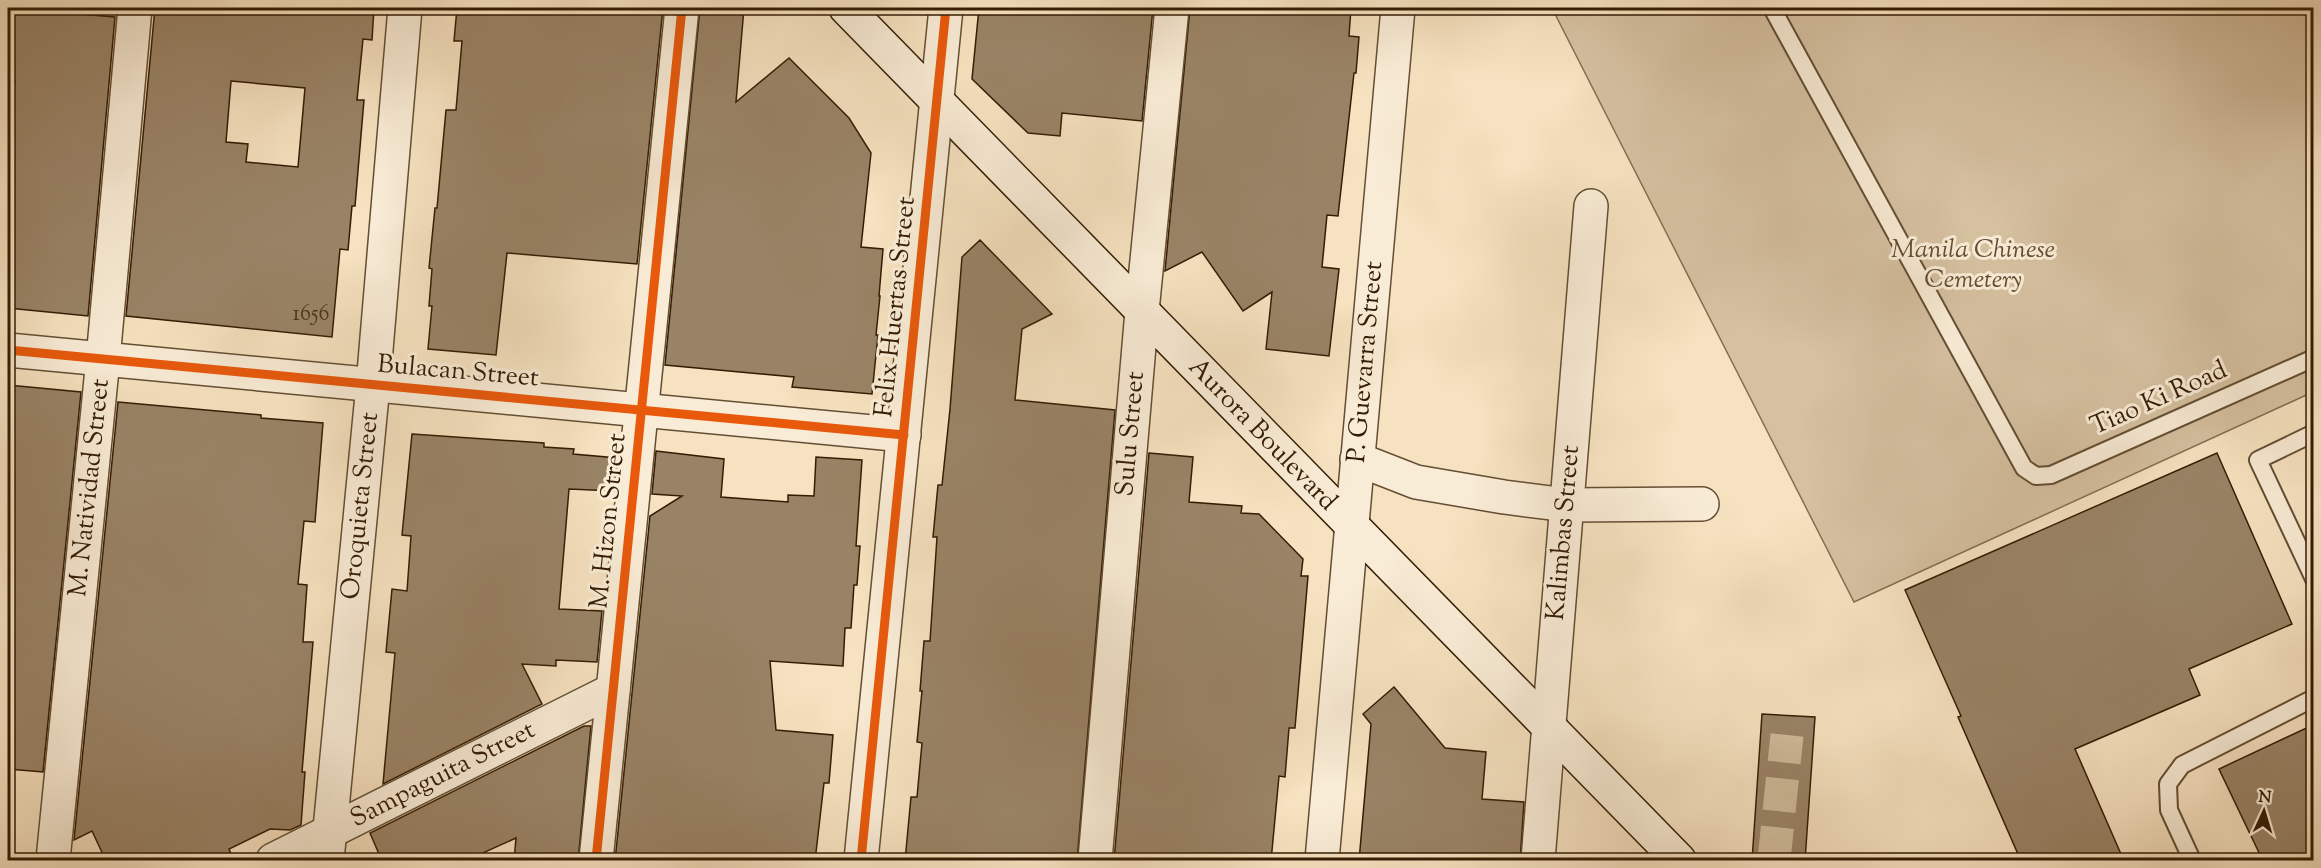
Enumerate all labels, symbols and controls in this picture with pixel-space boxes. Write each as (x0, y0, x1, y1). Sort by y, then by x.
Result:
street label: Felix Huertas Street (866, 195, 926, 419)
park label: Manila Chinese Cemetery (1891, 232, 2055, 299)
street label: P. Guevarra Street (1339, 260, 1393, 464)
house number: 1656 (293, 299, 329, 331)
street label: Bulacan Street (376, 347, 540, 397)
street label: Aurora Boulevard (1179, 350, 1345, 520)
street label: Tiao Ki Road (2085, 352, 2233, 446)
street label: Sulu Street (1107, 370, 1155, 498)
street label: M. Natividad Street (60, 377, 120, 599)
street label: Oroquieta Street (333, 410, 389, 602)
street label: M. Hizon Street (581, 431, 637, 610)
street label: Kalimbas Street (1538, 444, 1590, 622)
street label: Sampaguita Street (344, 712, 542, 838)
north arrow (2234, 781, 2294, 841)
text: N (2258, 787, 2272, 810)

